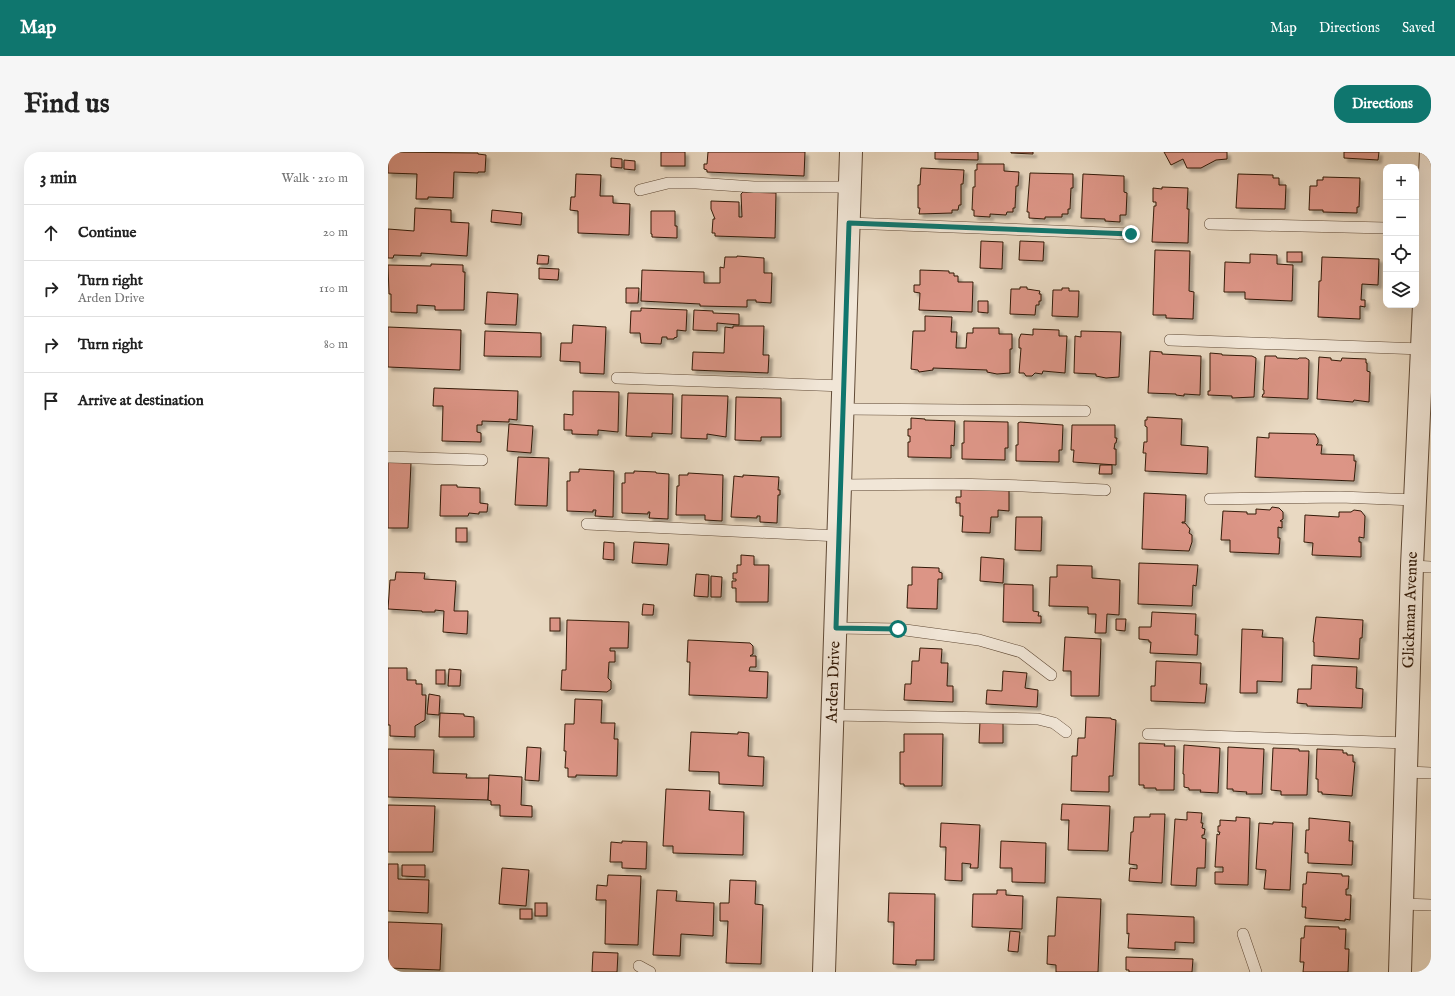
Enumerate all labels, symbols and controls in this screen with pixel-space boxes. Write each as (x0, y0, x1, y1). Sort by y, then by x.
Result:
text: Map (20, 16, 56, 40)
text: Map (1270, 19, 1297, 37)
text: Directions (1319, 19, 1380, 37)
text: Saved (1402, 19, 1435, 37)
button: Directions (1334, 85, 1431, 123)
text: Find us (24, 87, 110, 122)
map controls (1383, 164, 1419, 308)
button: + (1383, 164, 1419, 200)
text: 3 min (40, 168, 77, 189)
text: Walk · 210 m (282, 170, 348, 187)
button: − (1383, 200, 1419, 236)
icon: ahead (40, 222, 62, 244)
text: Continue (78, 223, 136, 242)
text: 20 m (323, 224, 348, 241)
route end (1122, 225, 1140, 243)
button: locate (1383, 236, 1419, 272)
text: Turn right (78, 271, 143, 290)
button: layers (1383, 272, 1419, 308)
icon: right (40, 278, 62, 300)
text: 110 m (319, 280, 348, 297)
text: Arden Drive (78, 290, 145, 307)
icon: right (40, 334, 62, 356)
text: Turn right (78, 335, 143, 354)
text: 80 m (324, 336, 348, 353)
icon: arrive (40, 390, 62, 412)
text: Arrive at destination (78, 391, 204, 410)
street label: Glickman Avenue (1399, 551, 1423, 669)
route start (889, 620, 907, 638)
street label: Arden Drive (823, 641, 845, 724)

